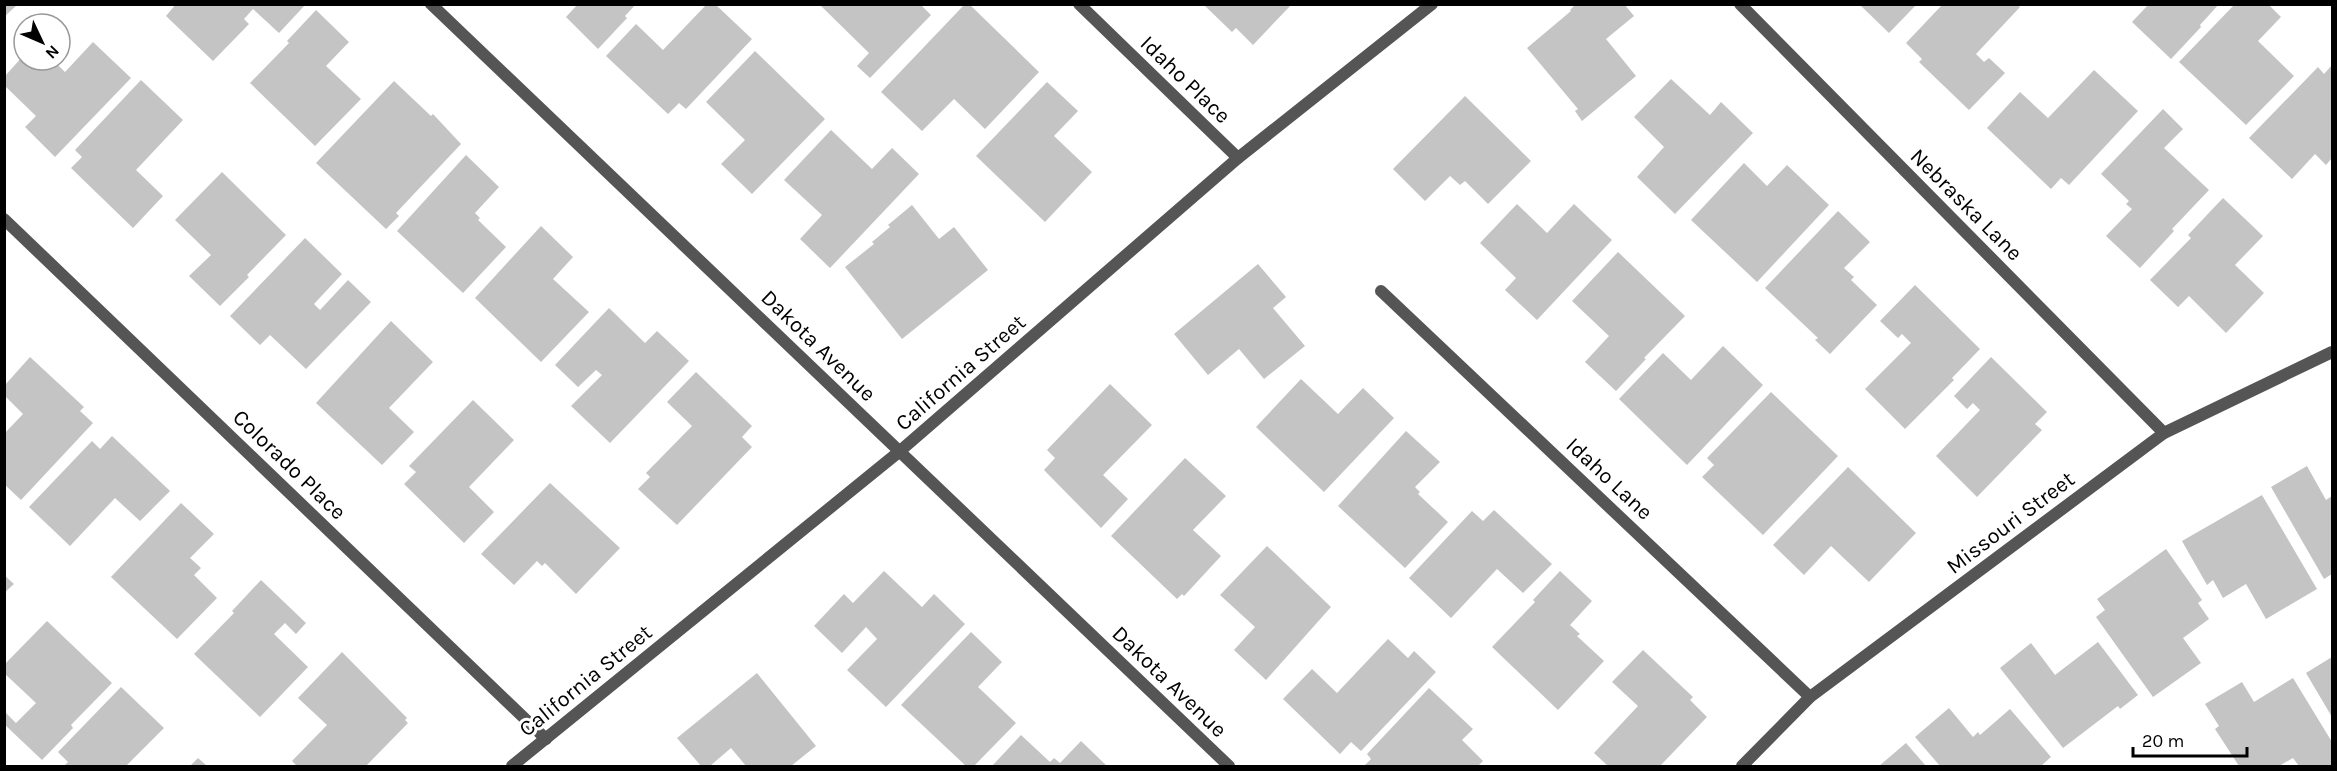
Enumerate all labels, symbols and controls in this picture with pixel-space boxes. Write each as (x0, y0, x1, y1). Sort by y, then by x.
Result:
north arrow (12, 12, 72, 72)
street label: Idaho Place (1135, 30, 1236, 129)
text: N (42, 41, 63, 63)
street label: Nebraska Lane (1905, 143, 2028, 266)
street label: Dakota Avenue (756, 285, 881, 407)
street label: California Street (890, 309, 1031, 436)
street label: Colorado Place (227, 404, 351, 525)
street label: Idaho Lane (1561, 432, 1658, 525)
street label: Missouri Street (1941, 466, 2080, 579)
street label: California Street (514, 619, 657, 742)
street label: Dakota Avenue (1107, 621, 1232, 743)
scale bar (2133, 720, 2247, 758)
text: 20 m (2142, 730, 2184, 752)

